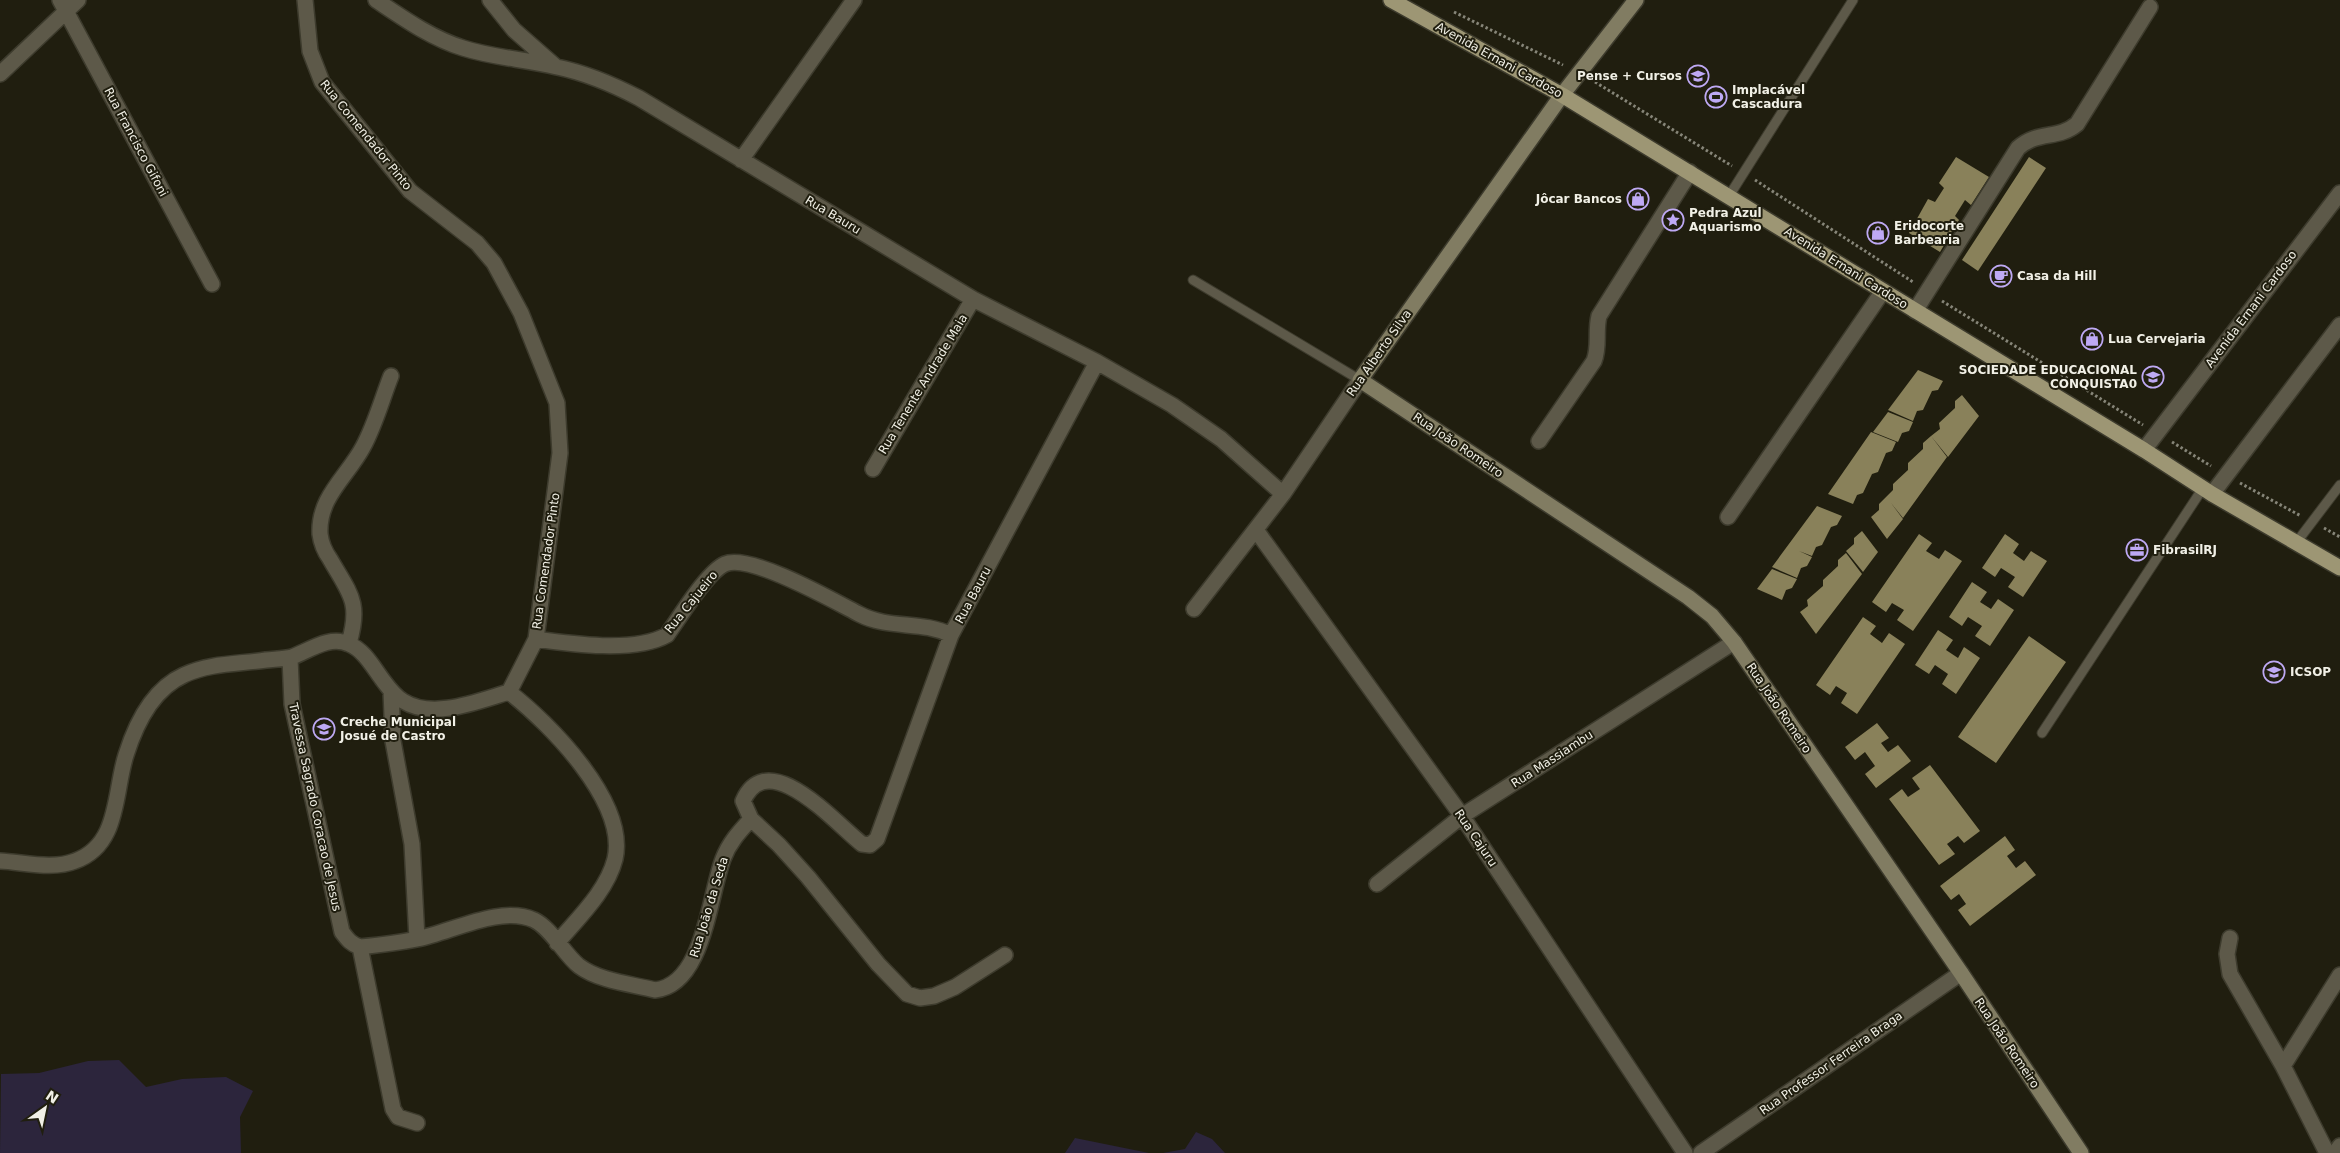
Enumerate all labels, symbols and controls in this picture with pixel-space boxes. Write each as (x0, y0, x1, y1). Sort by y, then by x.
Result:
street label: Avenida Ernani Cardoso (1433, 19, 1565, 101)
school or university icon: Pense + Cursos (1686, 64, 1710, 88)
place label: Pense + Cursos (1577, 69, 1682, 83)
street label: Rua Comendador Pinto (317, 77, 415, 193)
place label: Implacável Cascadura (1732, 83, 1805, 111)
street label: Rua Francisco Gifoni (101, 85, 171, 199)
sports icon: Implacável Cascadura (1704, 85, 1728, 109)
shop icon: Jôcar Bancos (1626, 187, 1650, 211)
place label: Jôcar Bancos (1535, 192, 1622, 206)
street label: Rua Bauru (803, 193, 863, 237)
place label: Pedra Azul Aquarismo (1689, 206, 1762, 234)
place icon: Pedra Azul Aquarismo (1661, 208, 1685, 232)
place label: Eridocorte Barbearia (1894, 219, 1964, 247)
shop icon: Eridocorte Barbearia (1866, 221, 1890, 245)
street label: Avenida Ernani Cardoso (1782, 224, 1910, 312)
street label: Avenida Ernani Cardoso (2202, 248, 2300, 370)
cafe icon: Casa da Hill (1989, 264, 2013, 288)
place label: Casa da Hill (2017, 269, 2097, 283)
street label: Rua Alberto Silva (1344, 307, 1414, 399)
street label: Rua Tenente Andrade Maia (876, 312, 970, 456)
shop icon: Lua Cervejaria (2080, 327, 2104, 351)
place label: Lua Cervejaria (2108, 332, 2206, 346)
place label: SOCIEDADE EDUCACIONAL CONQUISTA0 (1959, 363, 2137, 391)
school or university icon: SOCIEDADE EDUCACIONAL CONQUISTA0 (2141, 365, 2165, 389)
street label: Rua João Romeiro (1410, 410, 1506, 480)
street label: Rua Comendador Pinto (529, 492, 563, 630)
office icon: FibrasilRJ (2125, 538, 2149, 562)
place label: FibrasilRJ (2153, 543, 2217, 557)
street label: Rua Bauru (952, 564, 994, 626)
street label: Rua Cajueiro (662, 568, 720, 636)
street label: Rua João Romeiro (1744, 660, 1814, 756)
school or university icon: ICSOP (2262, 660, 2286, 684)
place label: ICSOP (2290, 665, 2331, 679)
street label: Travessa Sagrado Coracao de Jesus (286, 701, 344, 912)
place label: Creche Municipal Josué de Castro (339, 715, 456, 743)
school or university icon: Creche Municipal Josué de Castro (312, 717, 336, 741)
street label: Rua Massiambu (1509, 727, 1595, 791)
street label: Rua Cajuru (1452, 807, 1500, 869)
street label: Rua Joāo da Seda (687, 855, 731, 959)
street label: Rua João Romeiro (1972, 995, 2042, 1091)
street label: Rua Professor Ferreira Braga (1757, 1008, 1905, 1118)
north arrow (20, 1083, 70, 1133)
text: N (43, 1087, 61, 1107)

